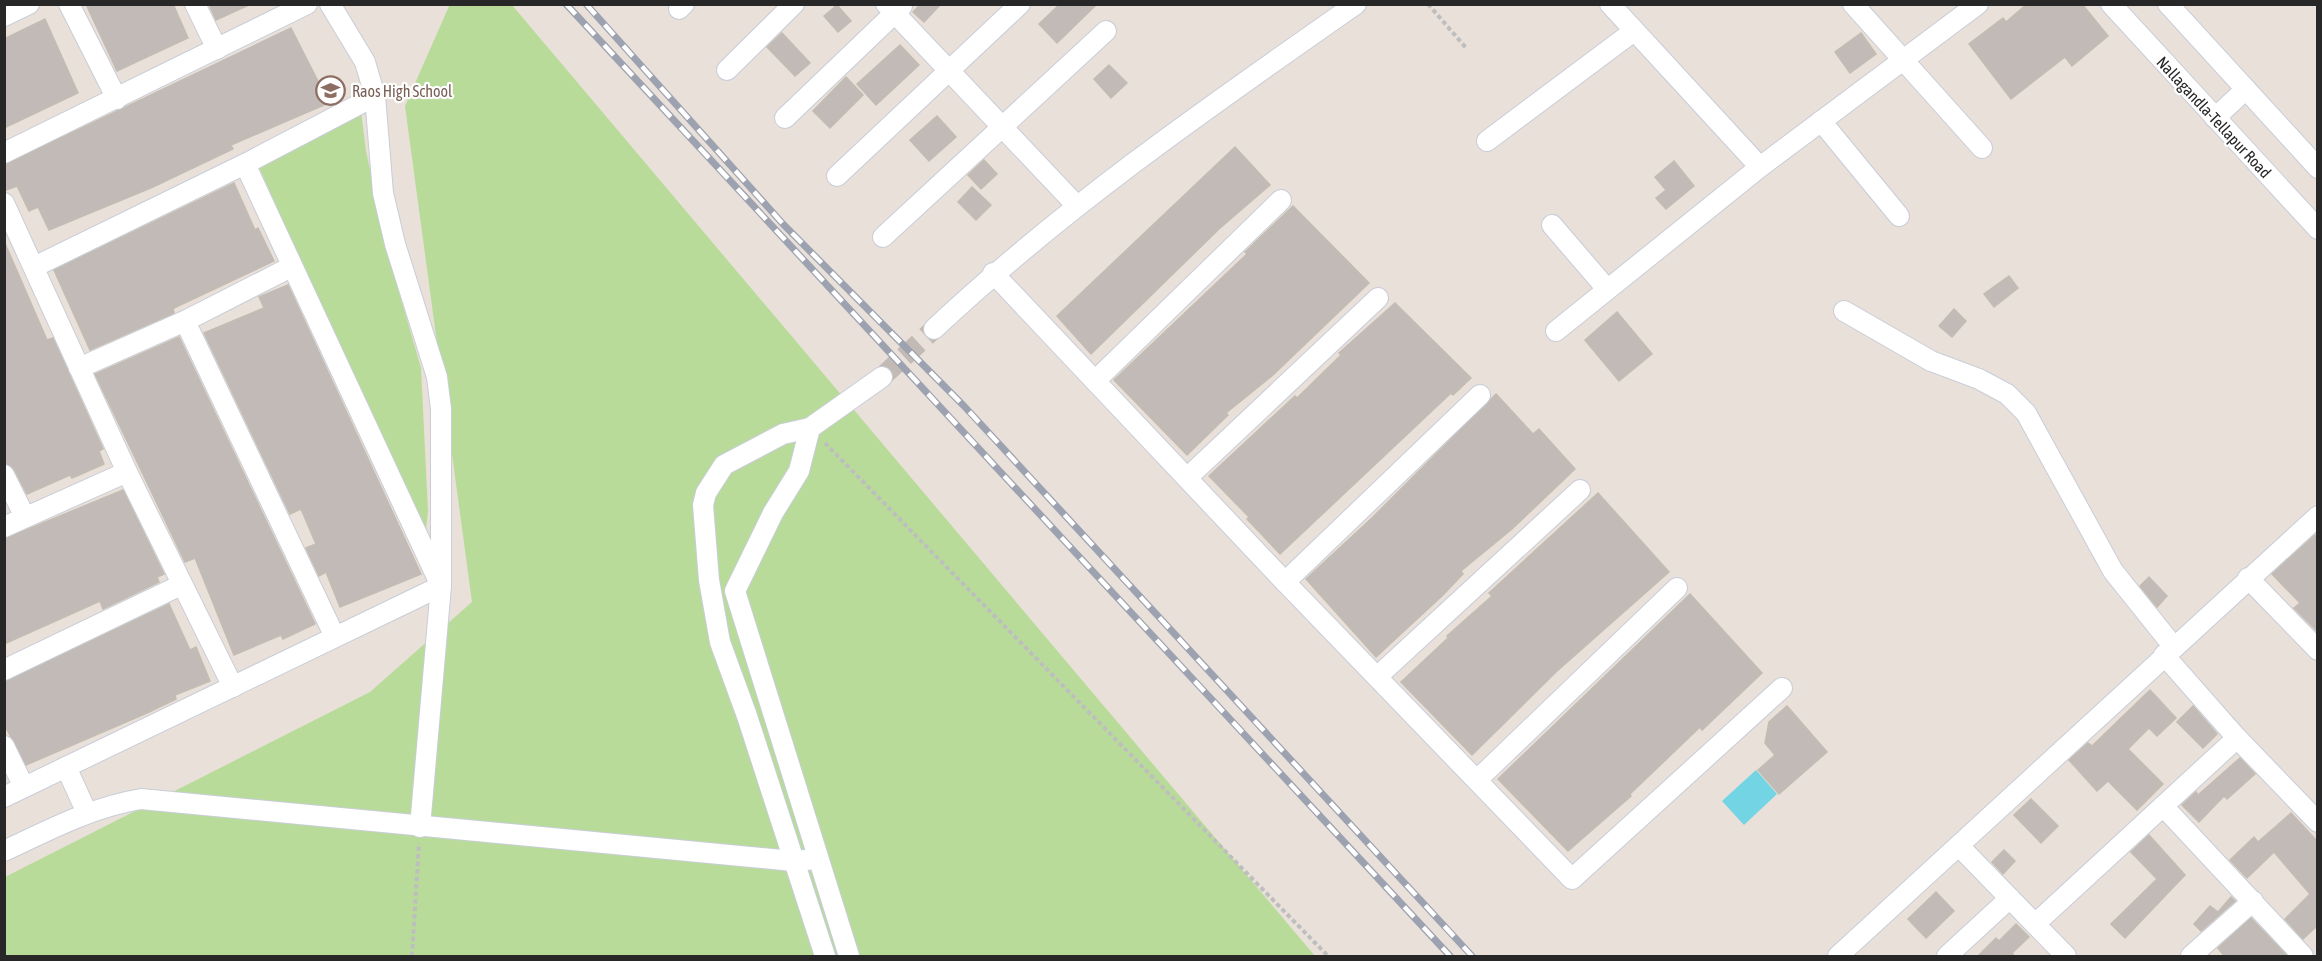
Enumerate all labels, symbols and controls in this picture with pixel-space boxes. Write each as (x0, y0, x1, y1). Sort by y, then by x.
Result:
street label: Nallagandla-Tellapur Road (2152, 53, 2275, 182)
school or university icon: Raos High School (315, 75, 347, 107)
place label: Raos High School (352, 82, 453, 101)

